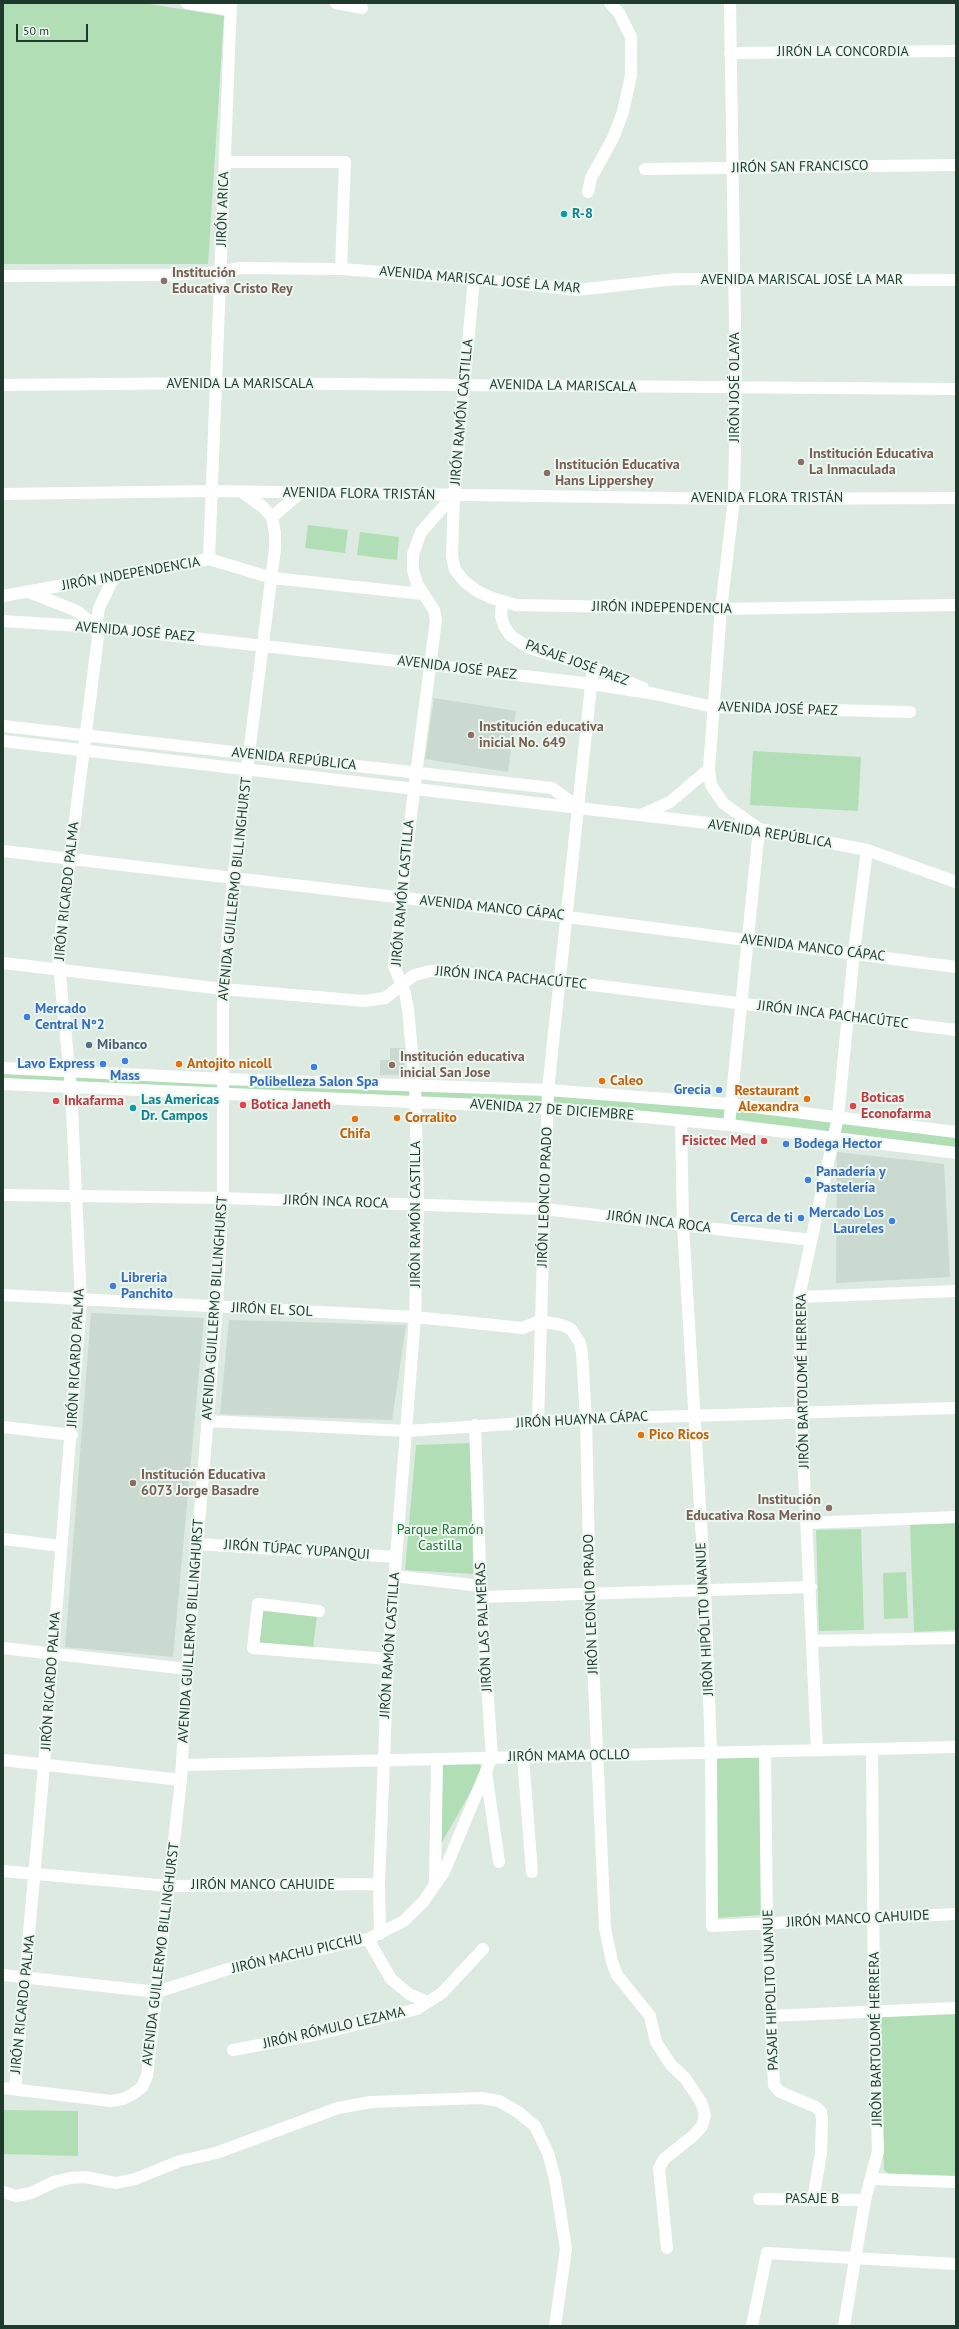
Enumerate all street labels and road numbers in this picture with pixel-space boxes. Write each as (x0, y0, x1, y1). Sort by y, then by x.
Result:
street label: JIRÓN LA CONCORDIA (777, 44, 909, 60)
street label: JIRÓN SAN FRANCISCO (731, 157, 869, 177)
street label: JIRÓN ARICA (213, 171, 233, 247)
street label: AVENIDA MARISCAL JOSÉ LA MAR (379, 263, 581, 297)
street label: AVENIDA MARISCAL JOSÉ LA MAR (701, 272, 903, 288)
street label: JIRÓN JOSÉ OLAYA (727, 332, 743, 442)
street label: JIRÓN RAMÓN CASTILLA (447, 338, 477, 486)
street label: AVENIDA LA MARISCALA (167, 376, 313, 392)
street label: AVENIDA LA MARISCALA (489, 376, 637, 396)
street label: AVENIDA FLORA TRISTÁN (283, 484, 435, 504)
street label: AVENIDA FLORA TRISTÁN (691, 490, 843, 506)
street label: JIRÓN INDEPENDENCIA (61, 554, 201, 594)
street label: JIRÓN INDEPENDENCIA (592, 598, 732, 618)
street label: AVENIDA JOSÉ PAEZ (75, 618, 195, 646)
street label: PASAJE JOSÉ PAEZ (523, 637, 631, 689)
street label: AVENIDA JOSÉ PAEZ (397, 652, 517, 684)
street label: AVENIDA JOSÉ PAEZ (718, 699, 838, 719)
street label: AVENIDA REPÚBLICA (231, 744, 357, 774)
street label: AVENIDA GUILLERMO BILLINGHURST (215, 776, 255, 1002)
street label: AVENIDA REPÚBLICA (707, 816, 833, 852)
street label: JIRÓN RAMÓN CASTILLA (388, 819, 418, 967)
street label: JIRÓN RICARDO PALMA (51, 821, 83, 961)
street label: AVENIDA MANCO CÁPAC (419, 892, 565, 924)
street label: AVENIDA MANCO CÁPAC (740, 931, 886, 965)
street label: JIRÓN INCA PACHACÚTEC (435, 963, 587, 993)
street label: JIRÓN INCA PACHACÚTEC (757, 997, 909, 1033)
street label: AVENIDA 27 DE DICIEMBRE (469, 1096, 635, 1124)
street label: JIRÓN LEONCIO PRADO (534, 1127, 556, 1267)
street label: JIRÓN RAMÓN CASTILLA (408, 1141, 424, 1287)
street label: JIRÓN INCA ROCA (283, 1192, 389, 1212)
street label: AVENIDA GUILLERMO BILLINGHURST (199, 1195, 231, 1421)
street label: JIRÓN INCA ROCA (606, 1207, 712, 1237)
street label: JIRÓN RICARDO PALMA (64, 1288, 88, 1428)
street label: JIRÓN BARTOLOMÉ HERRERA (793, 1294, 813, 1468)
street label: JIRÓN EL SOL (231, 1299, 313, 1321)
street label: JIRÓN HUAYNA CÁPAC (516, 1408, 648, 1432)
street label: AVENIDA GUILLERMO BILLINGHURST (175, 1518, 207, 1744)
street label: JIRÓN LEONCIO PRADO (580, 1534, 602, 1674)
street label: JIRÓN TÚPAC YUPANQUI (223, 1537, 371, 1563)
street label: JIRÓN HIPÓLITO UNANUE (693, 1542, 717, 1696)
street label: JIRÓN LAS PALMERAS (472, 1562, 496, 1692)
street label: JIRÓN RAMÓN CASTILLA (377, 1571, 403, 1719)
street label: JIRÓN RICARDO PALMA (38, 1611, 64, 1751)
street label: JIRÓN MAMA OCLLO (508, 1747, 630, 1765)
street label: AVENIDA GUILLERMO BILLINGHURST (139, 1842, 183, 2066)
street label: JIRÓN MANCO CAHUIDE (191, 1877, 335, 1893)
street label: JIRÓN MANCO CAHUIDE (786, 1907, 930, 1931)
street label: PASAJE HIPOLITO UNANUE (760, 1909, 782, 2071)
street label: JIRÓN MACHU PICCHU (230, 1931, 364, 1977)
street label: JIRÓN RICARDO PALMA (7, 1934, 39, 2074)
street label: JIRÓN BARTOLOMÉ HERRERA (866, 1952, 886, 2126)
street label: JIRÓN RÓMULO LEZAMA (261, 2003, 407, 2053)
street label: PASAJE B (785, 2191, 839, 2207)

